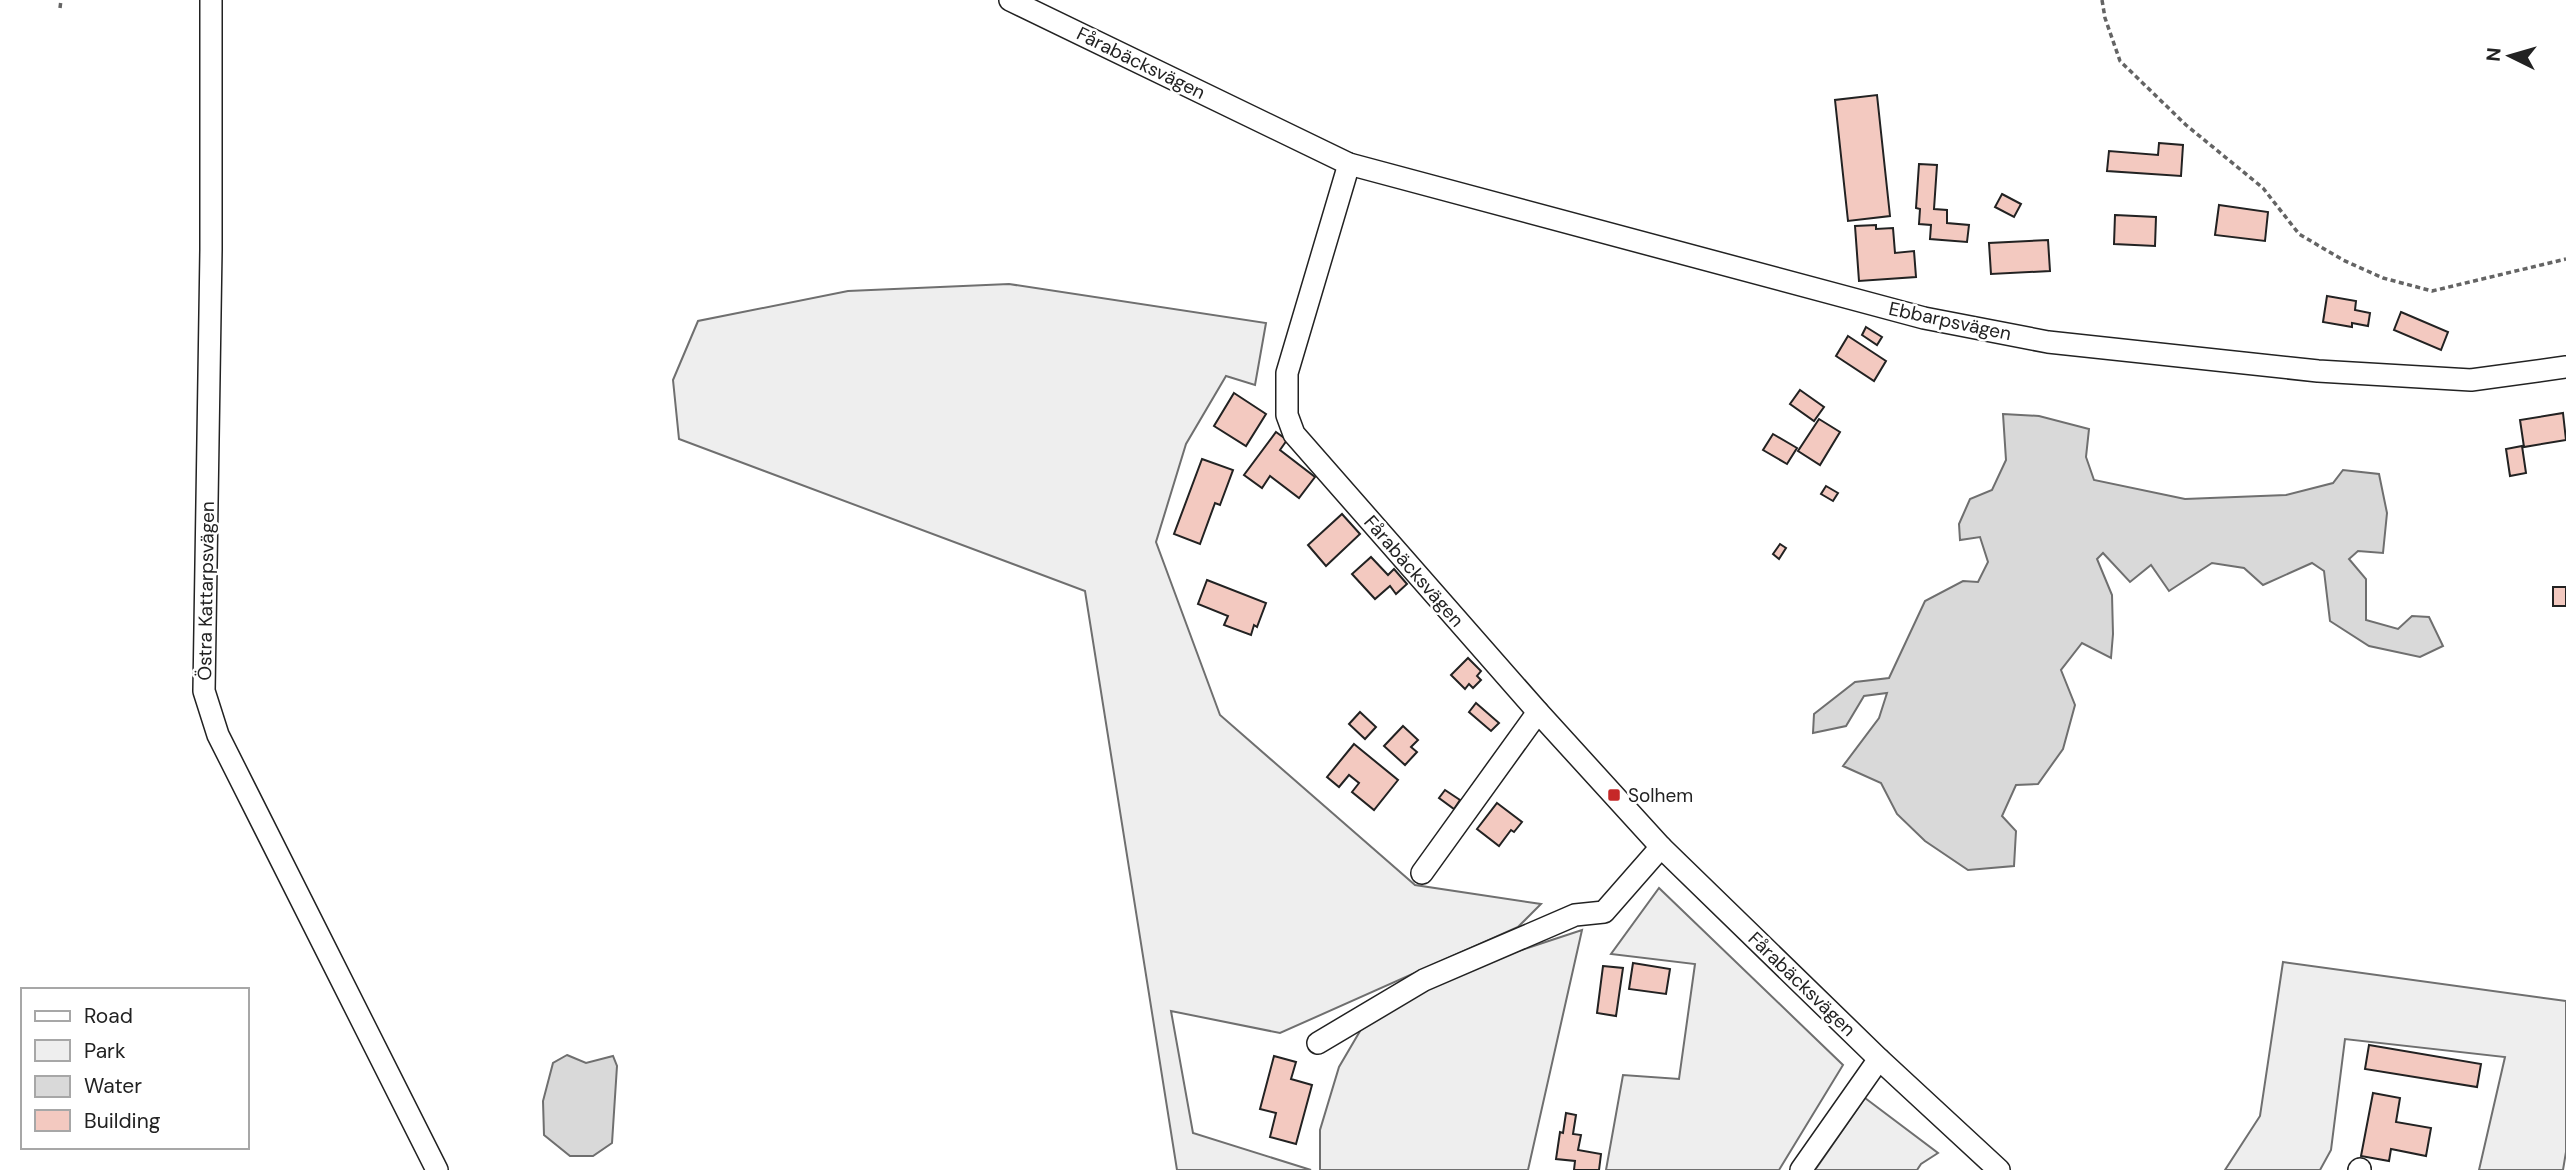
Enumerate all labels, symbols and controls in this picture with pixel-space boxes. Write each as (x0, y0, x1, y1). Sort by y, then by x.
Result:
street label: Fårabäcksvägen (1073, 21, 1209, 105)
north arrow (2475, 21, 2545, 91)
text: N (2481, 47, 2507, 63)
street label: Ebbarpsvägen (1886, 296, 2014, 346)
street label: Östra Kattarpsvägen (192, 501, 220, 681)
street label: Fårabäcksvägen (1359, 510, 1469, 632)
place label: Solhem (1628, 783, 1693, 808)
marker: Solhem (1606, 787, 1622, 803)
street label: Fårabäcksvägen (1743, 926, 1861, 1042)
legend (21, 988, 248, 1149)
text: Road (84, 1002, 133, 1030)
text: Park (84, 1037, 126, 1065)
text: Water (84, 1072, 142, 1100)
text: Building (84, 1107, 161, 1135)

